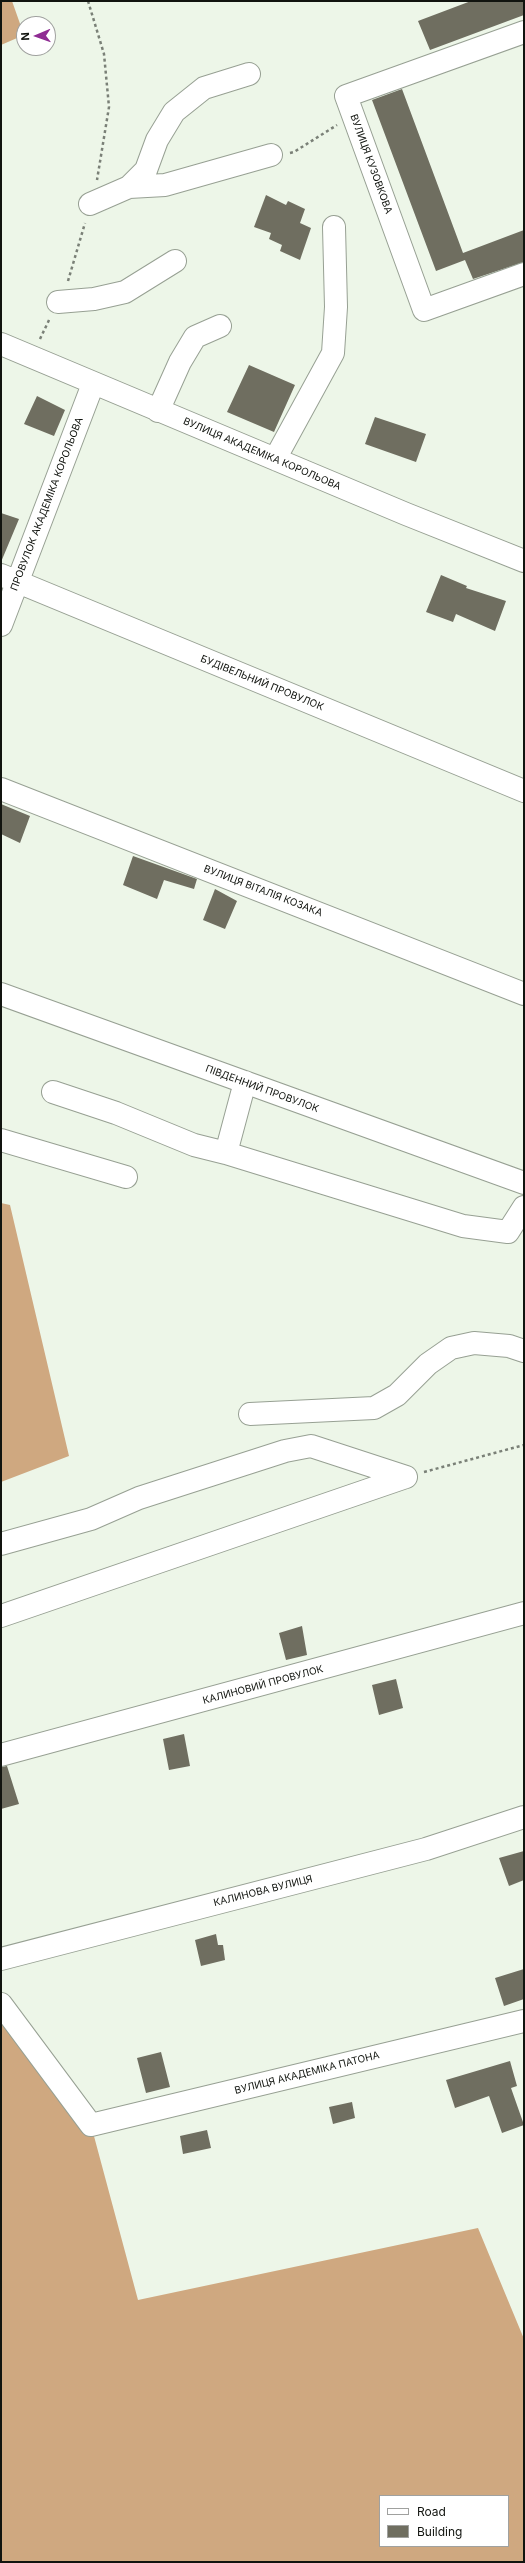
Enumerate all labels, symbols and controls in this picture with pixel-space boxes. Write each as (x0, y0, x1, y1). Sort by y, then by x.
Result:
north arrow (16, 16, 56, 56)
text: N (18, 32, 32, 41)
street label: ВУЛИЦЯ КУЗОВКОВА (347, 113, 395, 215)
street label: ВУЛИЦЯ АКАДЕМІКА КОРОЛЬОВА (181, 415, 343, 493)
street label: ПРОВУЛОК АКАДЕМІКА КОРОЛЬОВА (8, 416, 86, 592)
street label: БУДІВЕЛЬНИЙ ПРОВУЛОК (199, 653, 325, 713)
street label: ВУЛИЦЯ ВІТАЛІЯ КОЗАКА (202, 863, 324, 919)
street label: ПІВДЕННИЙ ПРОВУЛОК (204, 1063, 320, 1115)
street label: КАЛИНОВИЙ ПРОВУЛОК (201, 1663, 325, 1707)
street label: КАЛИНОВА ВУЛИЦЯ (212, 1873, 314, 1909)
street label: ВУЛИЦЯ АКАДЕМІКА ПАТОНА (233, 2049, 381, 2097)
legend (379, 2495, 509, 2547)
text: Road (417, 2504, 446, 2519)
text: Building (417, 2524, 462, 2539)

